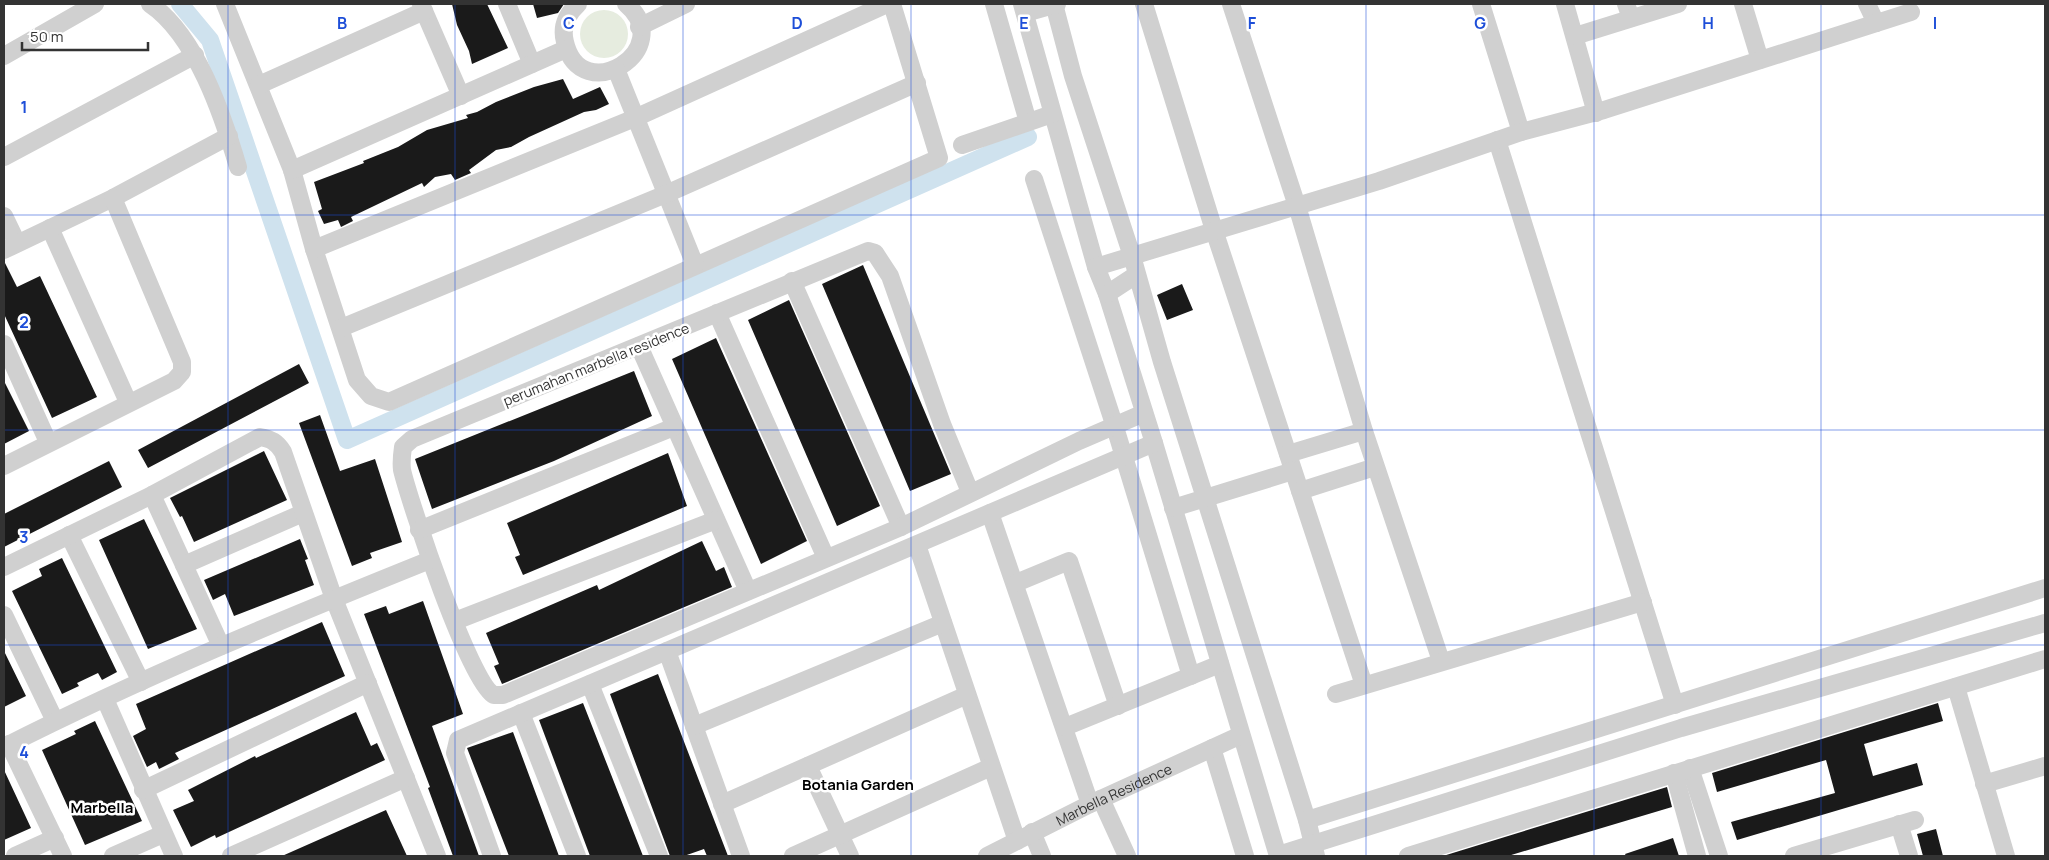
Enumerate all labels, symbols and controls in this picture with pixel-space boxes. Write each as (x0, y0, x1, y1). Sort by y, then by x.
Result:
text: B (337, 12, 347, 34)
text: C (563, 12, 575, 34)
text: D (791, 12, 803, 34)
text: E (1019, 12, 1029, 34)
text: F (1248, 12, 1257, 34)
text: G (1474, 12, 1486, 34)
text: H (1702, 12, 1714, 34)
text: I (1933, 12, 1937, 34)
scale bar (22, 20, 149, 52)
text: 50 m (30, 26, 64, 47)
text: 1 (20, 96, 28, 118)
text: 2 (19, 311, 29, 333)
street label: perumahan marbella residence (500, 318, 692, 410)
text: 3 (19, 526, 29, 548)
text: 4 (19, 741, 29, 763)
street label: Marbella Residence (1052, 758, 1175, 829)
district label: Botania Garden (802, 774, 914, 795)
district label: Marbella (71, 797, 133, 818)

